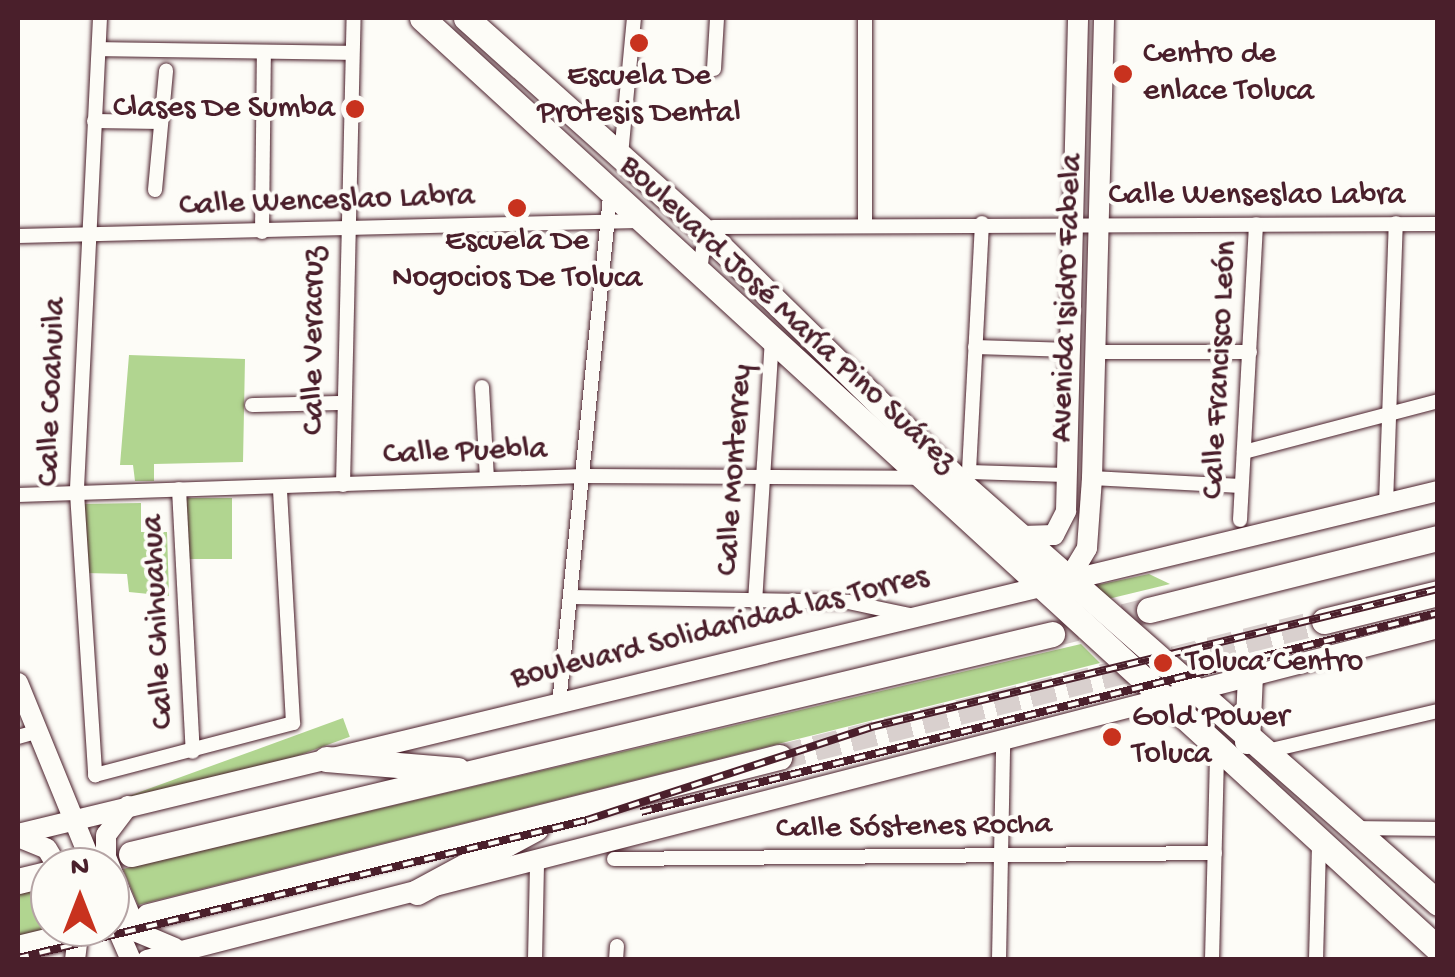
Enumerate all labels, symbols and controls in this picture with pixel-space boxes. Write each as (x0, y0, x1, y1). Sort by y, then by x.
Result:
marker: Escuela De Protesis Dental (628, 32, 650, 54)
place label: Centro de enlace Toluca (1143, 37, 1314, 112)
place label: Escuela De Protesis Dental (537, 59, 741, 134)
marker: Centro de enlace Toluca (1112, 63, 1134, 85)
place label: Clases De Sumba (113, 90, 335, 128)
marker: Clases De Sumba (344, 98, 366, 120)
street label: Boulevard José María Pino Suárez (610, 148, 964, 482)
street label: Avenida Isidro Fabela (1044, 153, 1092, 443)
street label: Calle Wenseslao Labra (1109, 177, 1405, 215)
street label: Calle Wenceslao Labra (178, 178, 476, 226)
marker: Escuela De Nogocios De Toluca (506, 197, 528, 219)
place label: Escuela De Nogocios De Toluca (392, 224, 642, 299)
street label: Calle Francisco León (1195, 240, 1247, 500)
street label: Calle Veracruz (296, 247, 334, 435)
street label: Calle Coahuila (31, 297, 75, 487)
street label: Calle Monterrey (709, 363, 763, 577)
street label: Calle Puebla (382, 431, 548, 475)
street label: Calle Chihuahua (134, 514, 184, 730)
street label: Boulevard Solidaridad las Torres (508, 559, 932, 699)
place label: Toluca Centro (1186, 644, 1363, 682)
marker: Toluca Centro (1150, 650, 1176, 676)
place label: Gold Power Toluca (1132, 700, 1289, 775)
marker: Gold Power Toluca (1101, 726, 1123, 748)
street label: Calle Sóstenes Rocha (775, 806, 1053, 850)
north arrow (30, 847, 130, 947)
text: N (71, 852, 89, 885)

